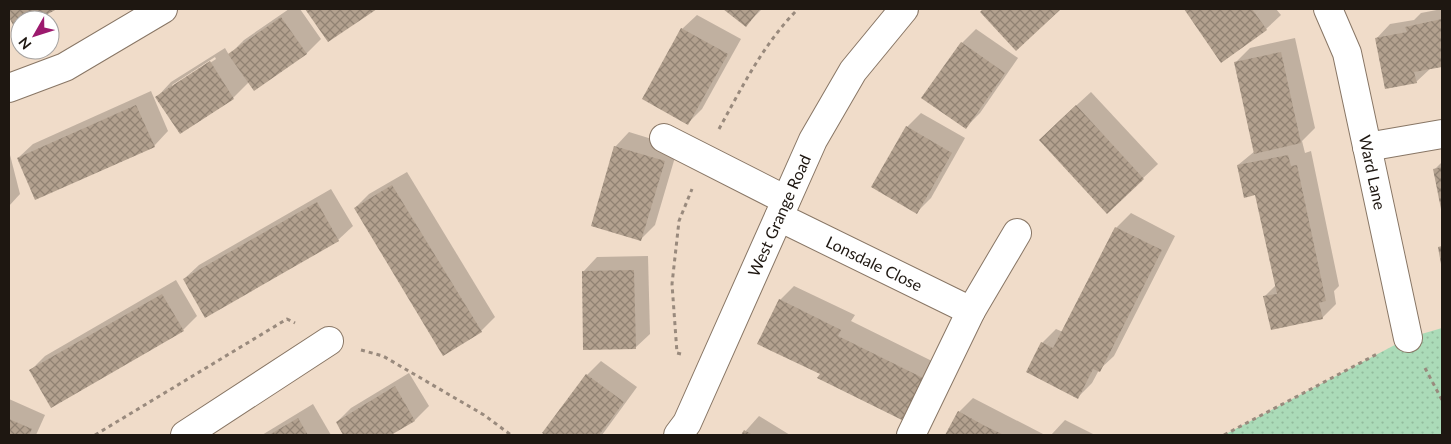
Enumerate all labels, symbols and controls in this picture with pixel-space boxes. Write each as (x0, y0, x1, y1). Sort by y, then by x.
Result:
north arrow (10, 10, 60, 60)
text: N (15, 34, 35, 53)
street label: Ward Lane (1356, 133, 1390, 211)
street label: West Grange Road (743, 152, 814, 279)
street label: Lonsdale Close (823, 232, 926, 295)

